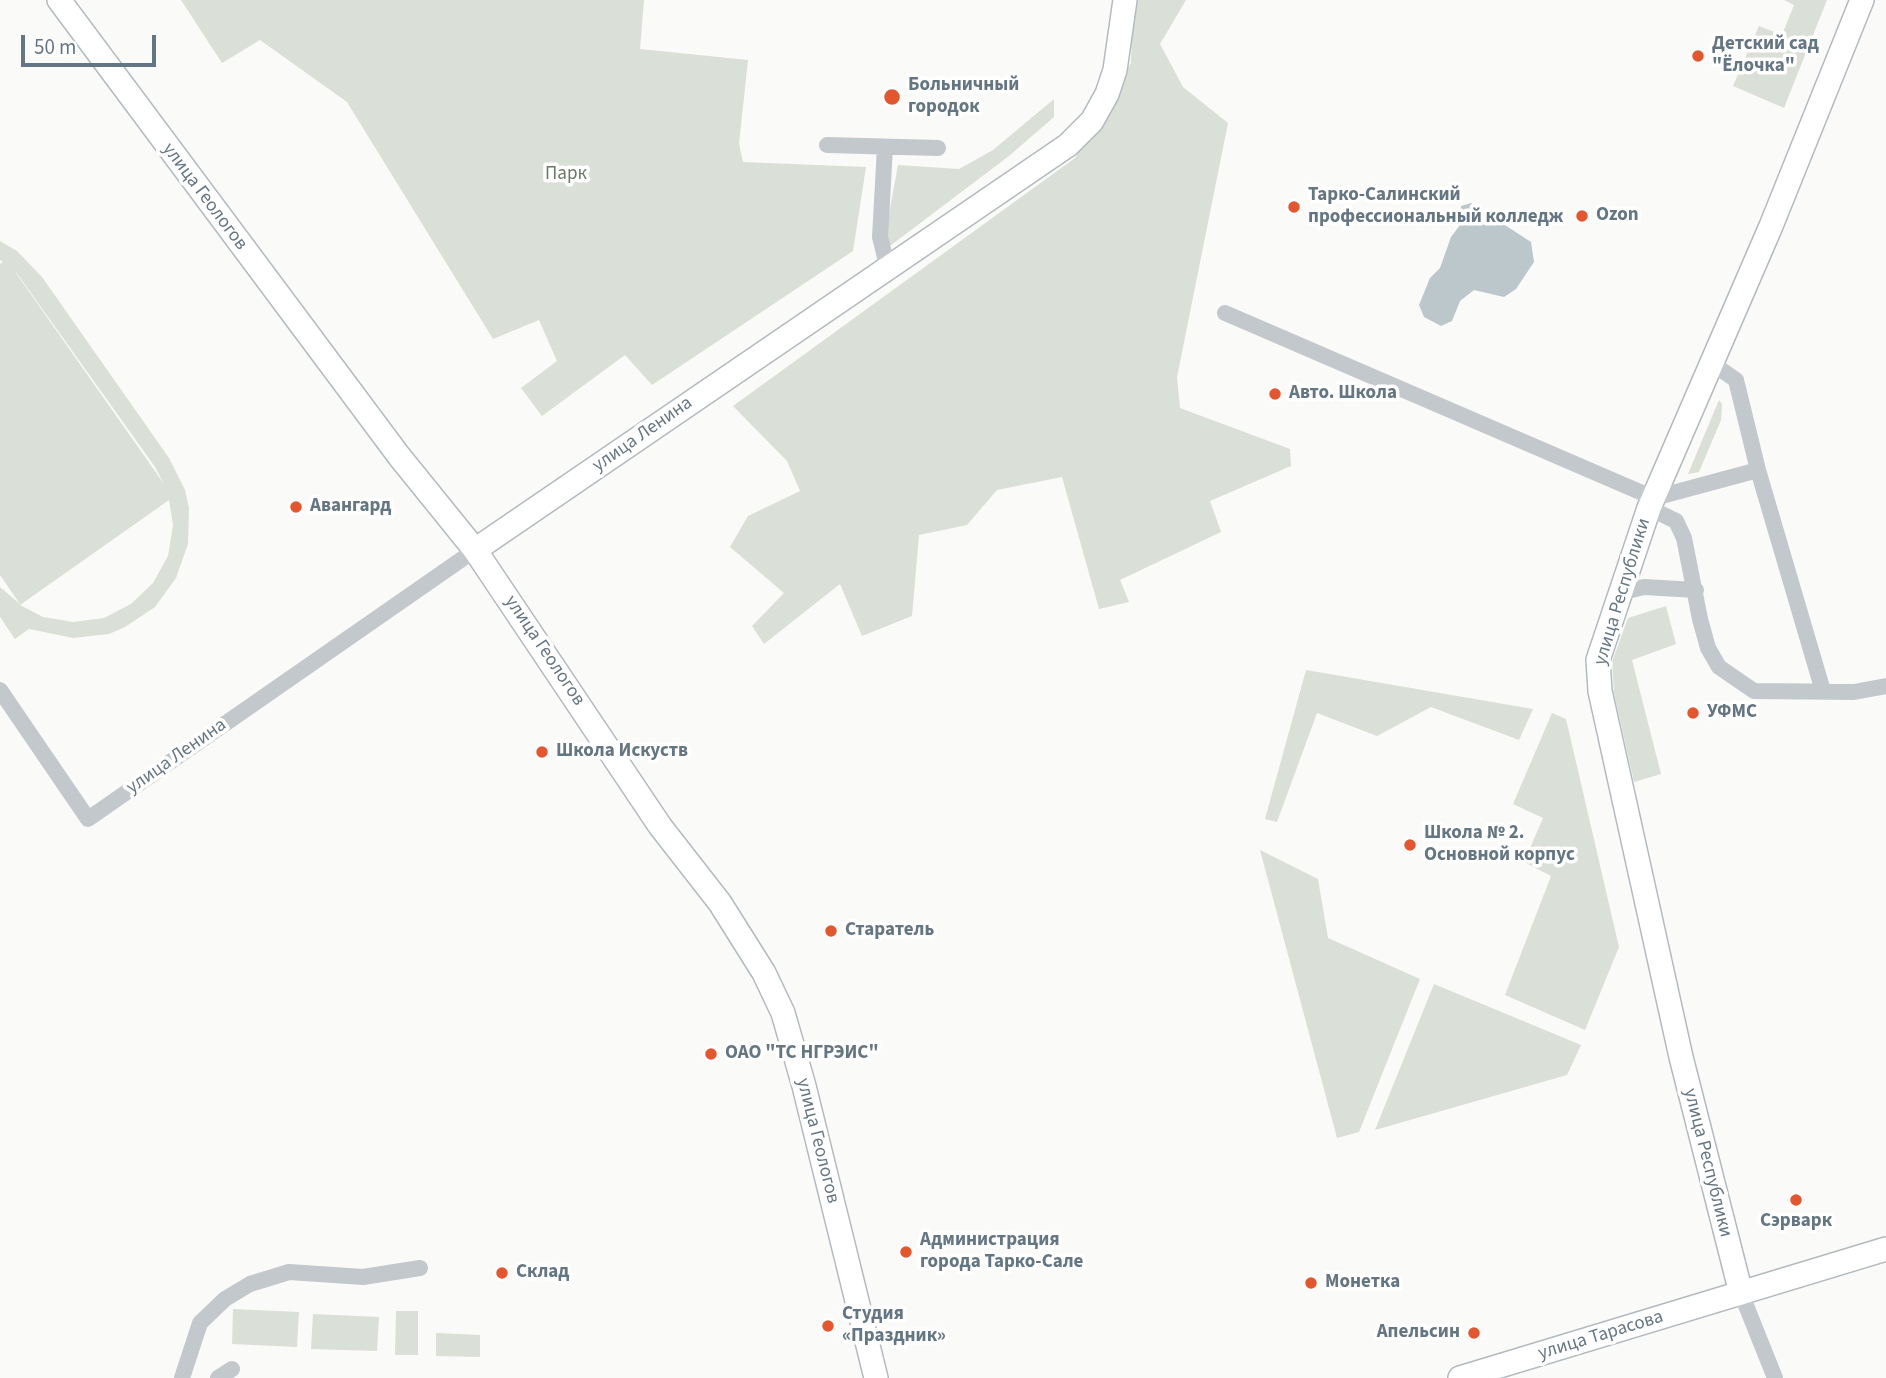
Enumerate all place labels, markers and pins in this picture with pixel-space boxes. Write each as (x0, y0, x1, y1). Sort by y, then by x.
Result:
place label: Детский сад "Ёлочка" (1712, 34, 1819, 78)
marker: Детский сад "Ёлочка" (1690, 48, 1706, 64)
place label: Больничный городок (908, 75, 1019, 119)
marker: Больничный городок (882, 87, 902, 107)
place label: Тарко-Салинский профессиональный колледж (1308, 185, 1563, 229)
marker: Тарко-Салинский профессиональный колледж (1286, 199, 1302, 215)
place label: Ozon (1596, 205, 1639, 227)
marker: Ozon (1574, 208, 1590, 224)
place label: Авто. Школа (1289, 383, 1397, 405)
marker: Авто. Школа (1267, 386, 1283, 402)
place label: Авангард (310, 496, 391, 518)
marker: Авангард (288, 499, 304, 515)
place label: УФМС (1707, 702, 1757, 724)
marker: УФМС (1685, 705, 1701, 721)
place label: Школа Искуств (556, 741, 688, 763)
marker: Школа Искуств (534, 744, 550, 760)
place label: Школа № 2. Основной корпус (1424, 823, 1575, 867)
marker: Школа № 2. Основной корпус (1402, 837, 1418, 853)
place label: Старатель (845, 920, 934, 942)
marker: Старатель (823, 923, 839, 939)
place label: ОАО "ТС НГРЭИС" (725, 1043, 879, 1065)
marker: ОАО "ТС НГРЭИС" (703, 1046, 719, 1062)
marker: Сэрварк (1788, 1192, 1804, 1208)
place label: Сэрварк (1760, 1211, 1832, 1233)
place label: Администрация города Тарко-Сале (920, 1230, 1083, 1274)
marker: Администрация города Тарко-Сале (898, 1244, 914, 1260)
place label: Склад (516, 1262, 569, 1284)
marker: Склад (494, 1265, 510, 1281)
place label: Монетка (1325, 1272, 1400, 1294)
marker: Монетка (1303, 1275, 1319, 1291)
place label: Студия «Праздник» (842, 1304, 946, 1348)
marker: Студия «Праздник» (820, 1318, 836, 1334)
place label: Апельсин (1377, 1322, 1460, 1344)
marker: Апельсин (1466, 1325, 1482, 1341)

